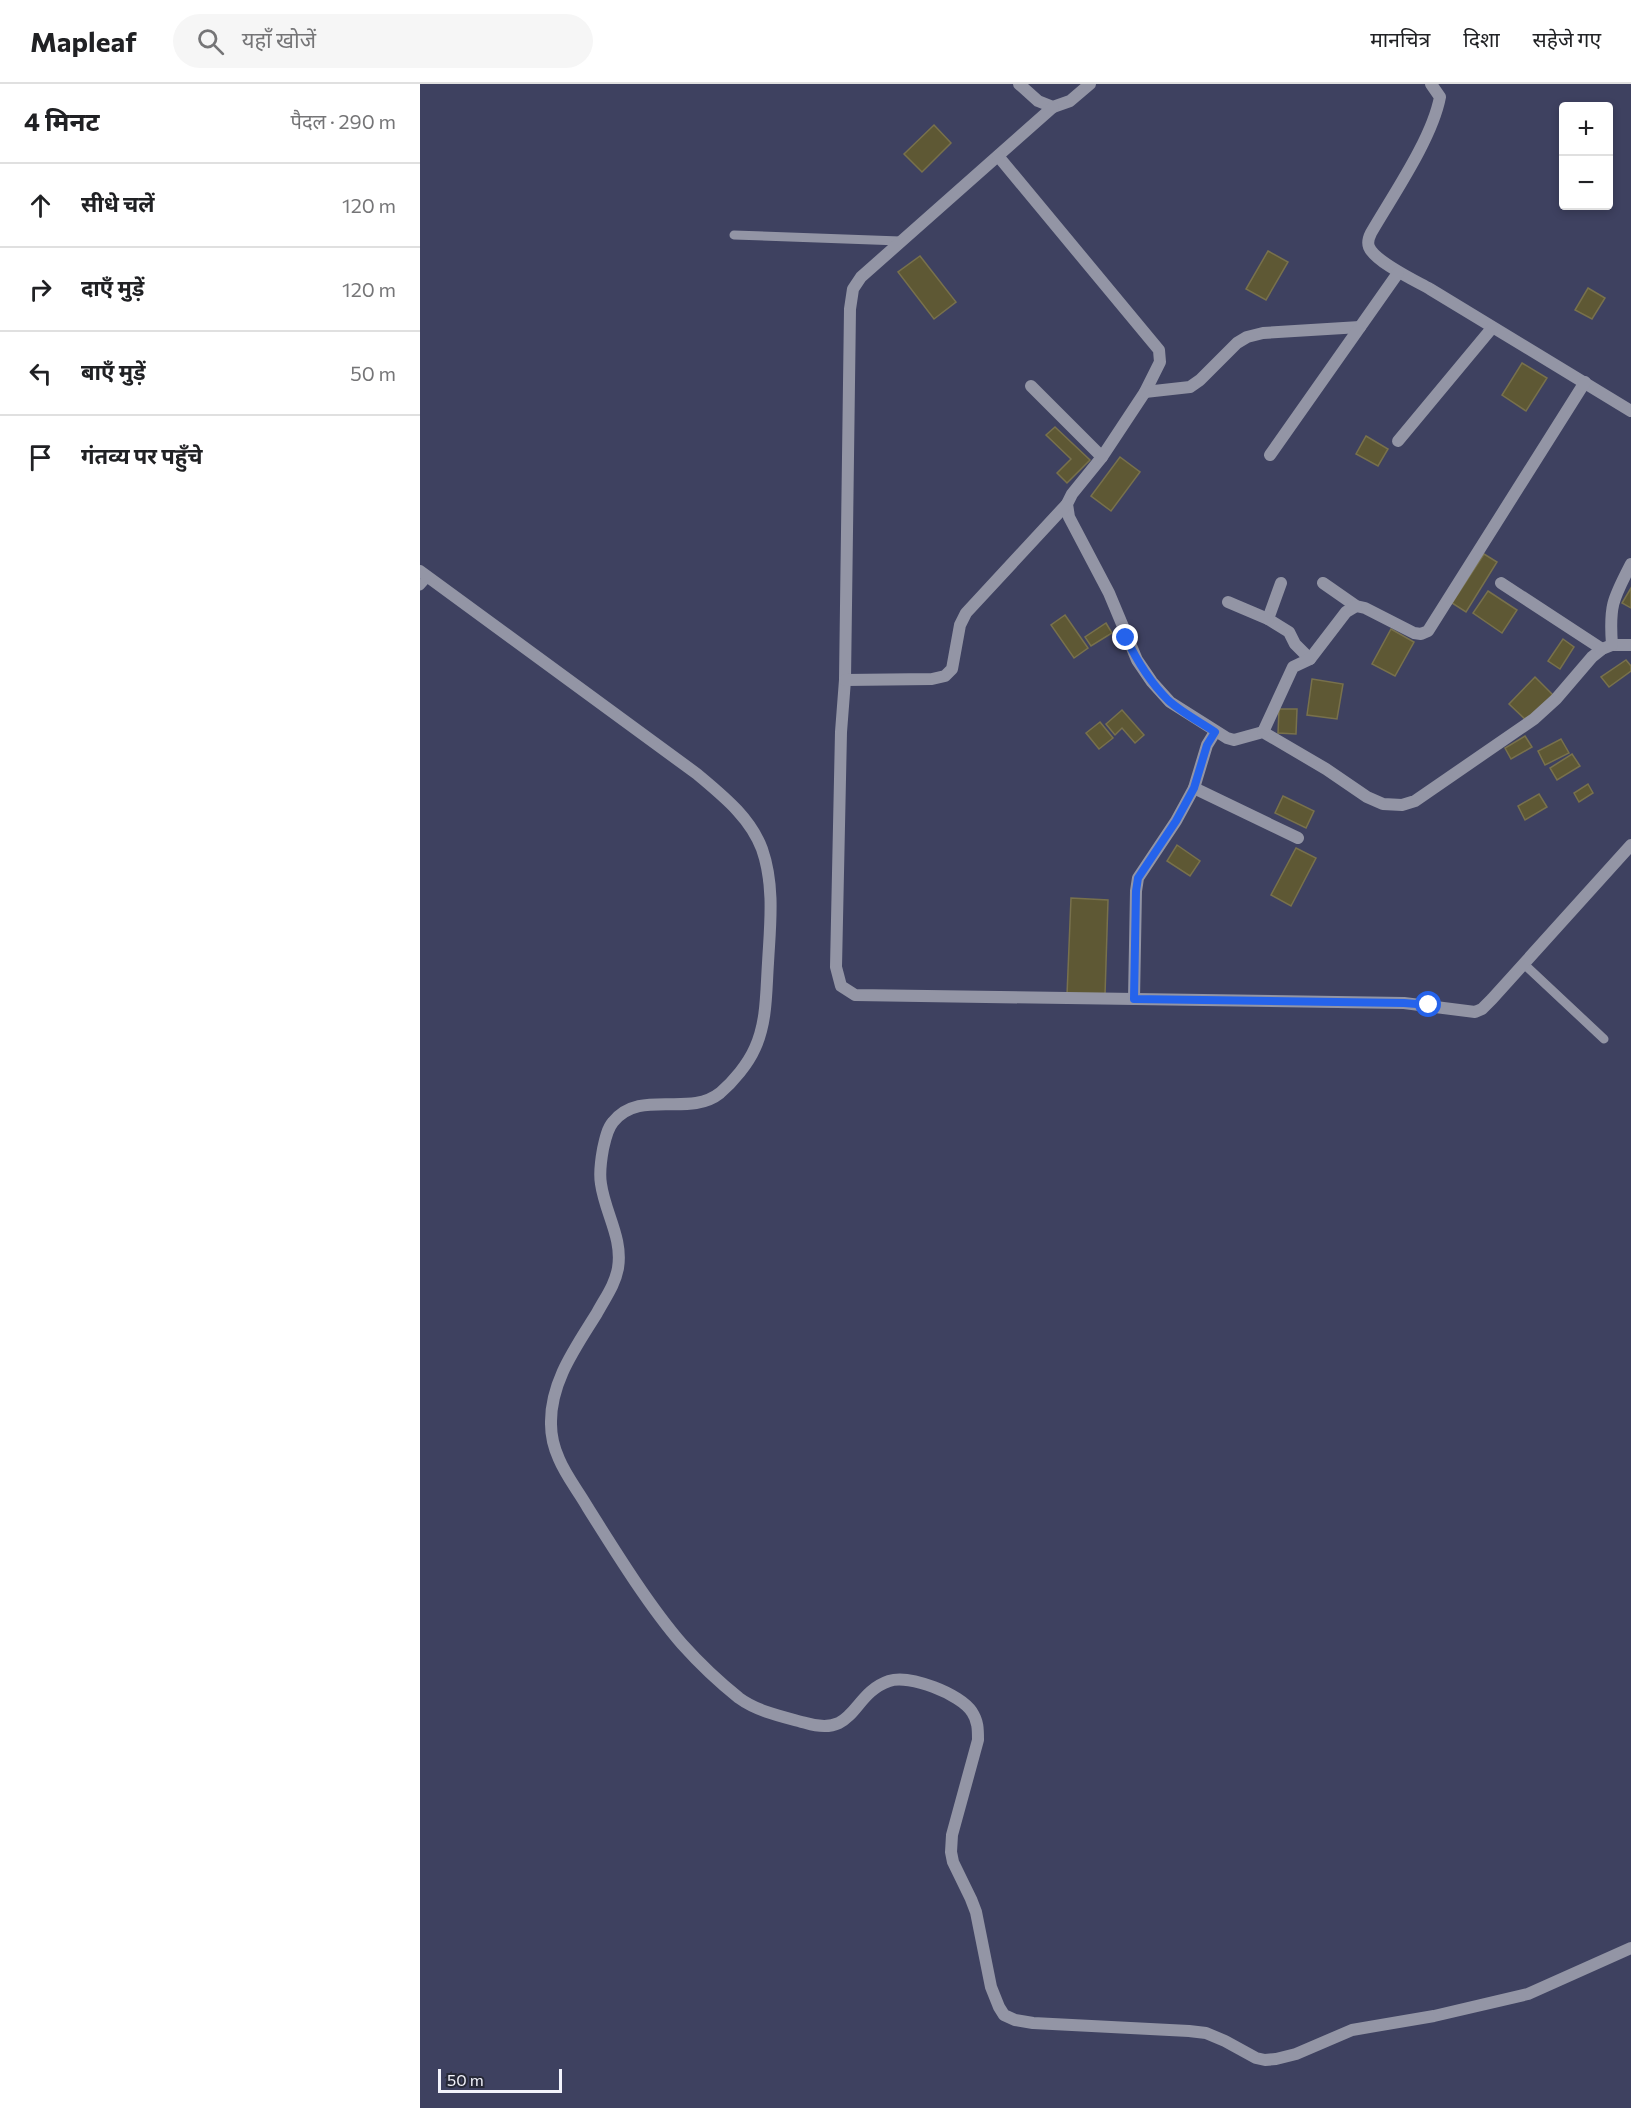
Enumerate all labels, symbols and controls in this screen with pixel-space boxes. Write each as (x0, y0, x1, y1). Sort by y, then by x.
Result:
search box (173, 14, 593, 68)
text: Mapleaf (30, 24, 137, 58)
icon: search (194, 25, 227, 58)
text: यहाँ खोजें (242, 26, 316, 53)
text: मानचित्र (1370, 26, 1430, 51)
text: दिशा (1463, 26, 1500, 51)
text: सहेजे गए (1533, 26, 1601, 51)
map controls (1559, 102, 1613, 210)
button: + (1559, 102, 1613, 156)
text: 4 मिनट (24, 105, 100, 136)
text: पैदल · 290 m (291, 109, 396, 133)
button: − (1559, 156, 1613, 210)
icon: ahead (24, 189, 57, 222)
text: सीधे चलें (81, 190, 155, 217)
text: 120 m (342, 193, 396, 217)
icon: right (24, 273, 57, 306)
text: दाएँ मुड़ें (81, 274, 144, 301)
text: 120 m (342, 277, 396, 301)
icon: left (24, 357, 57, 390)
text: बाएँ मुड़ें (81, 358, 146, 385)
text: 50 m (350, 361, 396, 385)
icon: arrive (24, 441, 57, 474)
text: गंतव्य पर पहुँचे (81, 442, 203, 469)
route end (1112, 624, 1138, 650)
route start (1415, 991, 1441, 1017)
scale bar (438, 2066, 562, 2094)
text: 50 m (447, 2070, 484, 2089)

